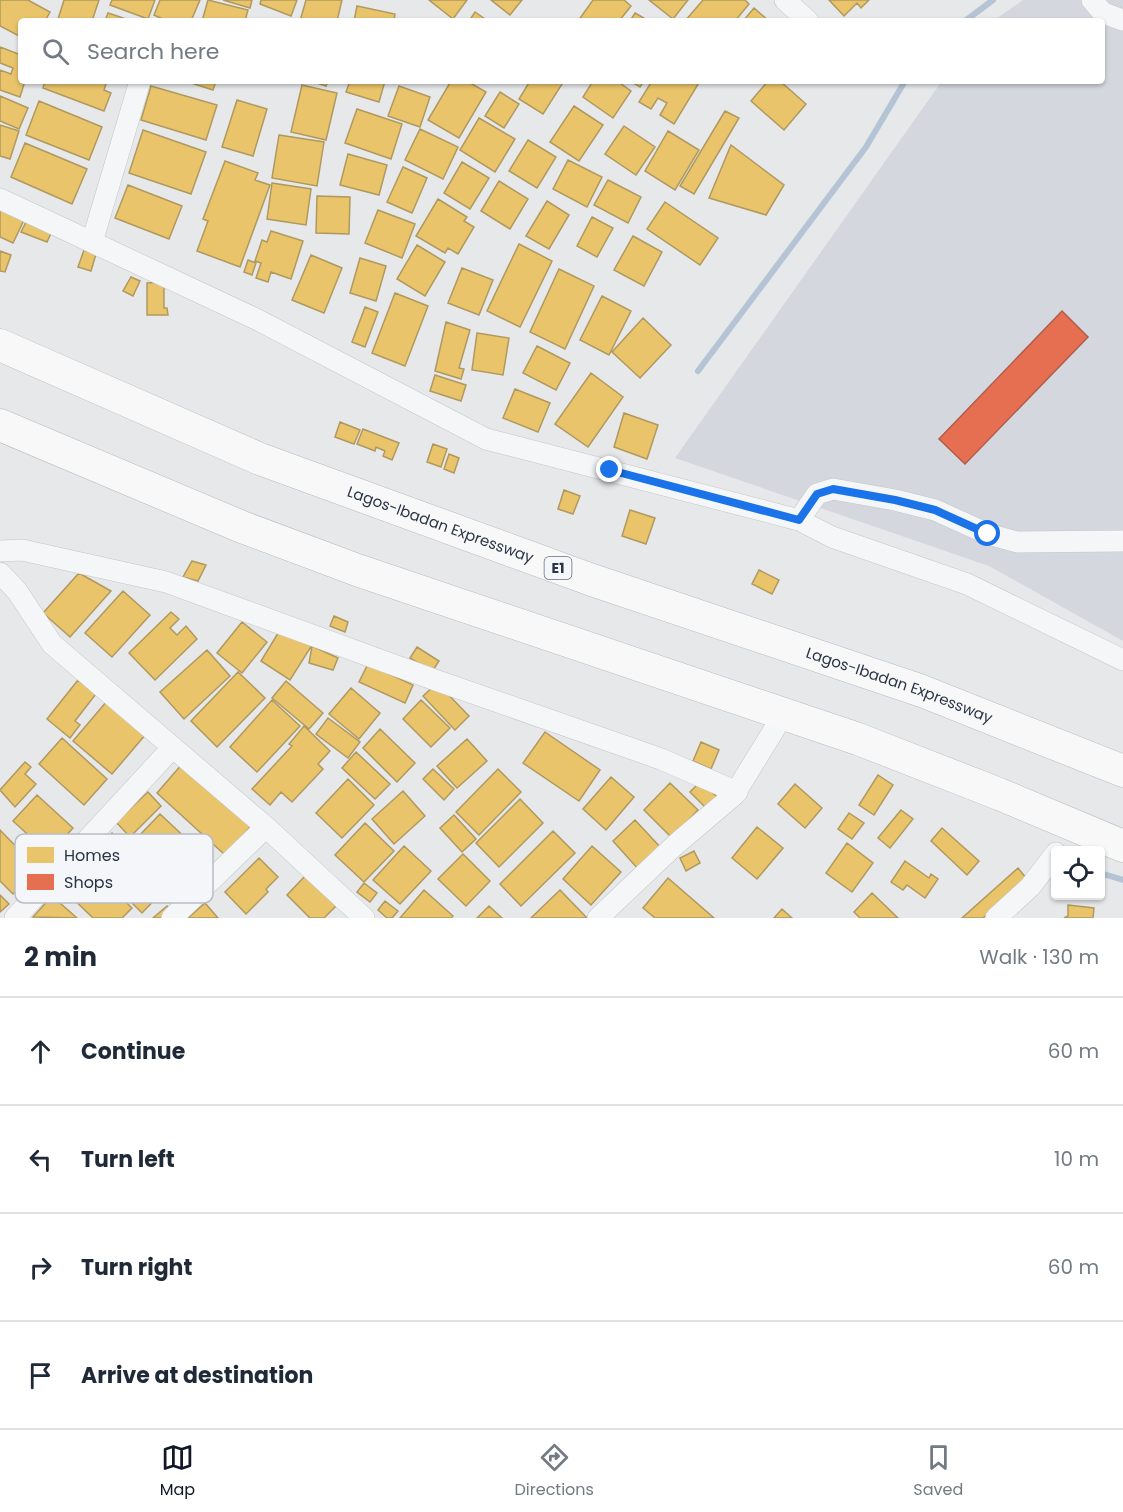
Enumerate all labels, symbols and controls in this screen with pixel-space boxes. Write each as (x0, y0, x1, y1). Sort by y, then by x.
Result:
search box (18, 18, 1105, 84)
icon: search (39, 35, 72, 68)
text: Search here (87, 36, 220, 67)
route end (596, 456, 622, 482)
street label: Lagos-Ibadan Expressway (345, 481, 537, 568)
route start (974, 520, 1000, 546)
road number: E1 (544, 557, 572, 579)
street label: Lagos-Ibadan Expressway (803, 642, 996, 728)
legend (15, 834, 213, 903)
text: Homes (64, 844, 120, 867)
map controls (1051, 846, 1105, 900)
button: locate (1051, 846, 1105, 900)
text: Shops (64, 871, 113, 894)
text: 2 min (24, 939, 97, 975)
text: Walk · 130 m (979, 943, 1099, 971)
icon: ahead (24, 1035, 57, 1068)
text: Continue (81, 1036, 185, 1067)
text: 60 m (1048, 1037, 1099, 1065)
icon: left (24, 1143, 57, 1176)
text: Turn left (81, 1144, 175, 1175)
text: 10 m (1054, 1145, 1099, 1173)
icon: right (24, 1251, 57, 1284)
text: Turn right (81, 1252, 192, 1283)
text: 60 m (1048, 1253, 1099, 1281)
icon: arrive (24, 1359, 57, 1392)
text: Arrive at destination (81, 1360, 313, 1391)
tab: Map (160, 1441, 195, 1502)
tab: Directions (515, 1441, 594, 1502)
tab: Saved (913, 1441, 963, 1502)

